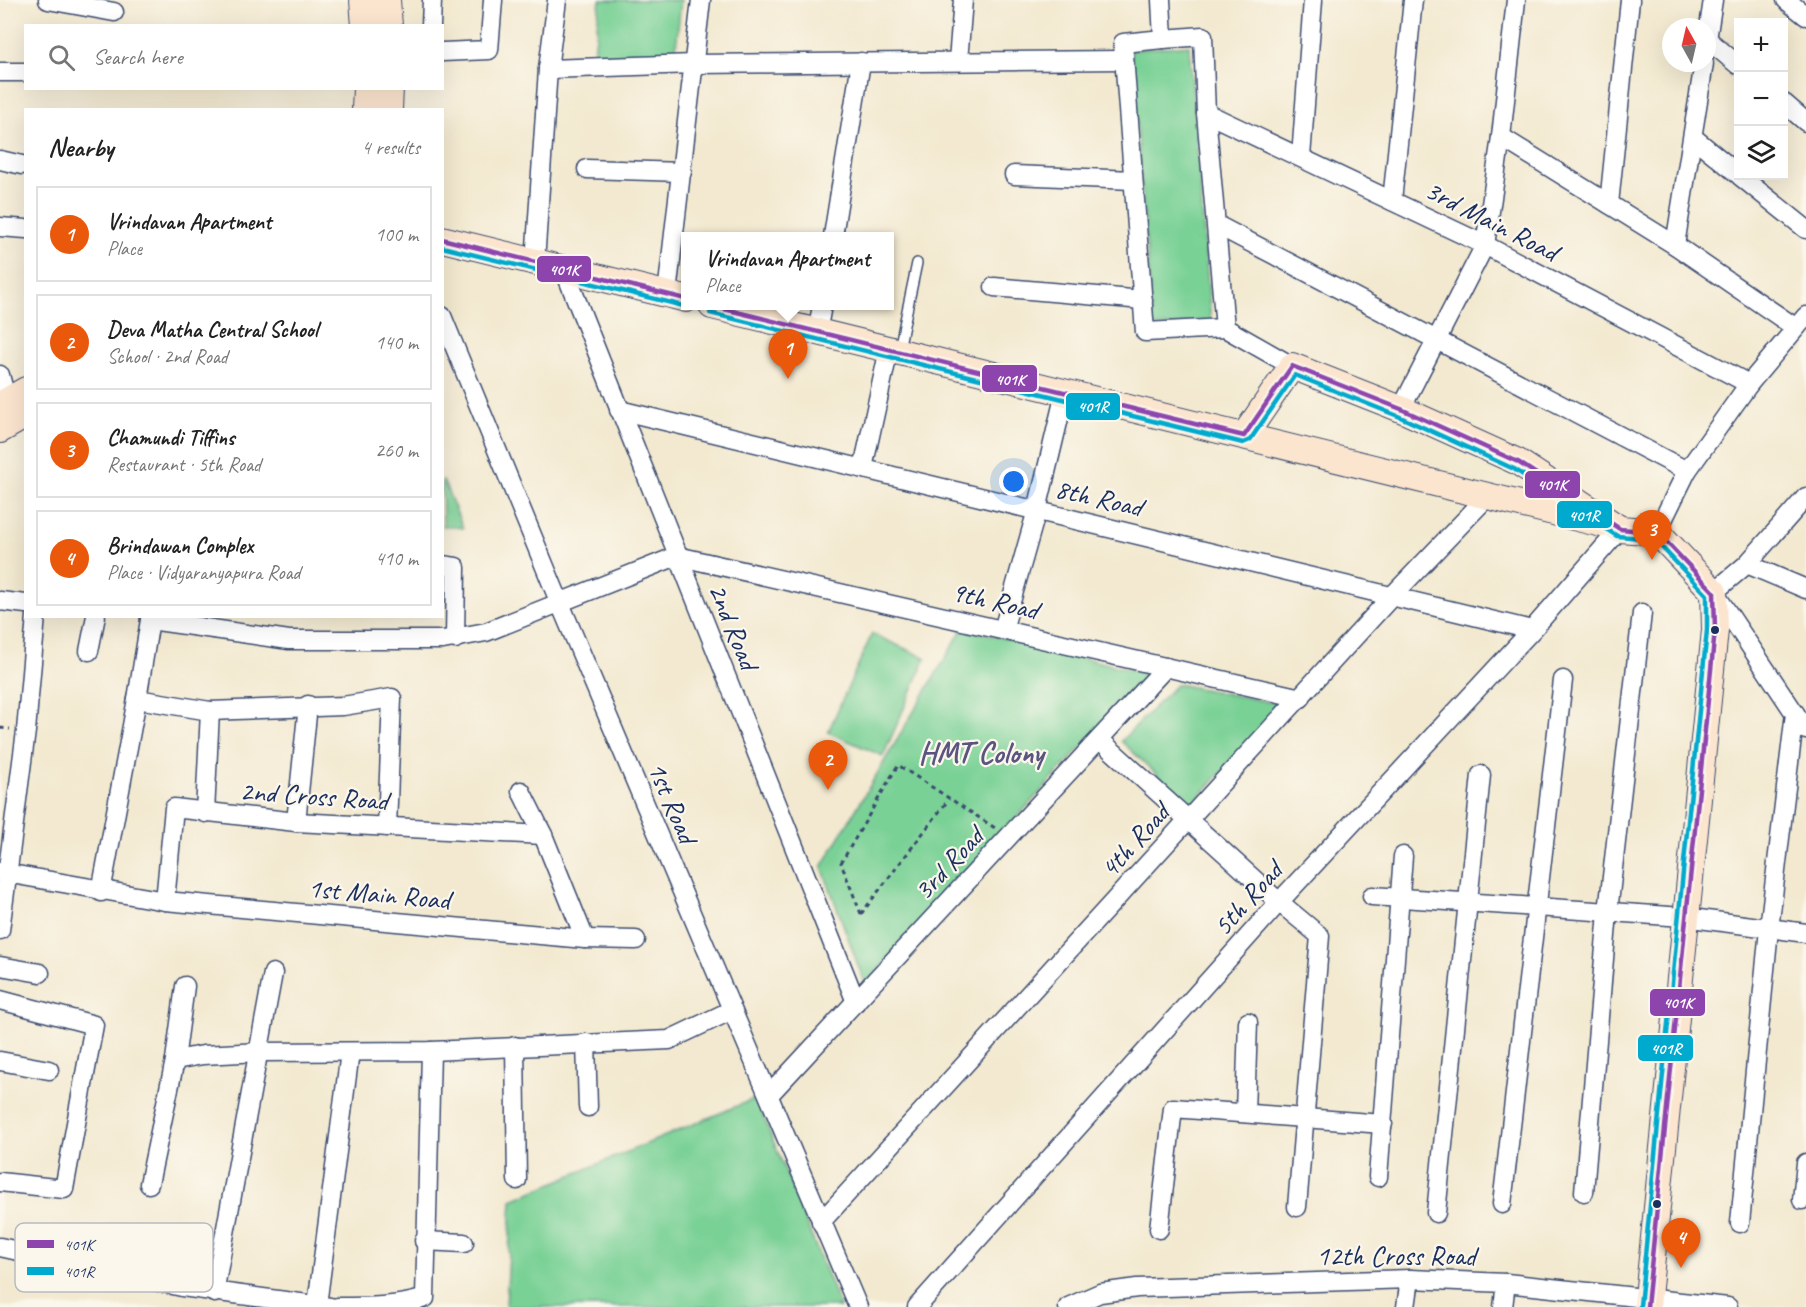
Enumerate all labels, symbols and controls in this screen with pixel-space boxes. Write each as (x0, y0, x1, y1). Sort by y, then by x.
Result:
north arrow (1662, 18, 1716, 72)
map controls (1734, 18, 1788, 180)
button: + (1734, 18, 1788, 72)
search box (24, 24, 444, 90)
icon: search (45, 41, 78, 74)
text: Search here (93, 43, 183, 71)
button: − (1734, 72, 1788, 126)
button: layers (1734, 126, 1788, 180)
text: Nearby (48, 131, 113, 164)
text: 4 results (361, 135, 420, 160)
street label: 3rd Main Road (1419, 172, 1568, 271)
text: Vrindavan Apartment (107, 208, 271, 236)
text: 1 (65, 222, 74, 247)
text: 100 m (375, 222, 418, 247)
popup (681, 232, 894, 310)
text: Place (107, 236, 142, 261)
text: Vrindavan Apartment (705, 245, 870, 273)
line badge: 401K (536, 255, 592, 283)
text: 401K (549, 260, 583, 280)
text: Place (705, 273, 740, 298)
text: Deva Matha Central School (107, 316, 318, 344)
text: 2 (65, 330, 74, 355)
text: 140 m (375, 330, 418, 355)
pin: 1 (768, 330, 808, 379)
text: School · 2nd Road (107, 344, 228, 369)
line badge: 401K (981, 364, 1038, 393)
text: 401K (995, 370, 1029, 390)
line badge: 401R (1065, 392, 1121, 421)
text: 401R (1078, 397, 1110, 417)
text: Chamundi Tiffins (107, 424, 234, 452)
text: 3 (65, 438, 74, 463)
text: 260 m (375, 438, 418, 463)
text: Restaurant · 5th Road (107, 452, 261, 477)
your location (999, 467, 1028, 496)
line badge: 401K (1524, 470, 1581, 499)
street label: 8th Road (1052, 471, 1150, 525)
text: 401K (1537, 475, 1571, 495)
line badge: 401R (1556, 500, 1613, 529)
text: 401R (1569, 506, 1601, 526)
pin: 3 (1632, 510, 1672, 560)
text: Brindawan Complex (107, 532, 253, 560)
text: 4 (65, 546, 74, 571)
text: 410 m (375, 546, 418, 571)
text: Place · Vidyaranyapura Road (107, 560, 300, 585)
street label: 9th Road (948, 574, 1046, 628)
street label: 2nd Road (700, 578, 768, 678)
unlabelled marker (1709, 624, 1721, 636)
district label: HMT Colony (918, 734, 1046, 772)
pin: 2 (808, 740, 848, 790)
street label: 1st Road (640, 756, 707, 852)
street label: 2nd Cross Road (239, 773, 393, 818)
street label: 4th Road (1092, 793, 1180, 885)
street label: 3rd Road (906, 817, 994, 907)
street label: 5th Road (1205, 851, 1293, 943)
street label: 1st Main Road (307, 870, 455, 917)
line badge: 401K (1649, 988, 1706, 1017)
text: 401K (1663, 993, 1697, 1013)
line badge: 401R (1637, 1034, 1694, 1062)
text: 401R (1651, 1039, 1683, 1059)
unlabelled marker (1651, 1198, 1663, 1210)
pin: 4 (1662, 1218, 1700, 1268)
legend (15, 1223, 213, 1292)
text: 401K (64, 1235, 97, 1255)
street label: 12th Cross Road (1316, 1238, 1480, 1273)
text: 401R (64, 1262, 97, 1282)

